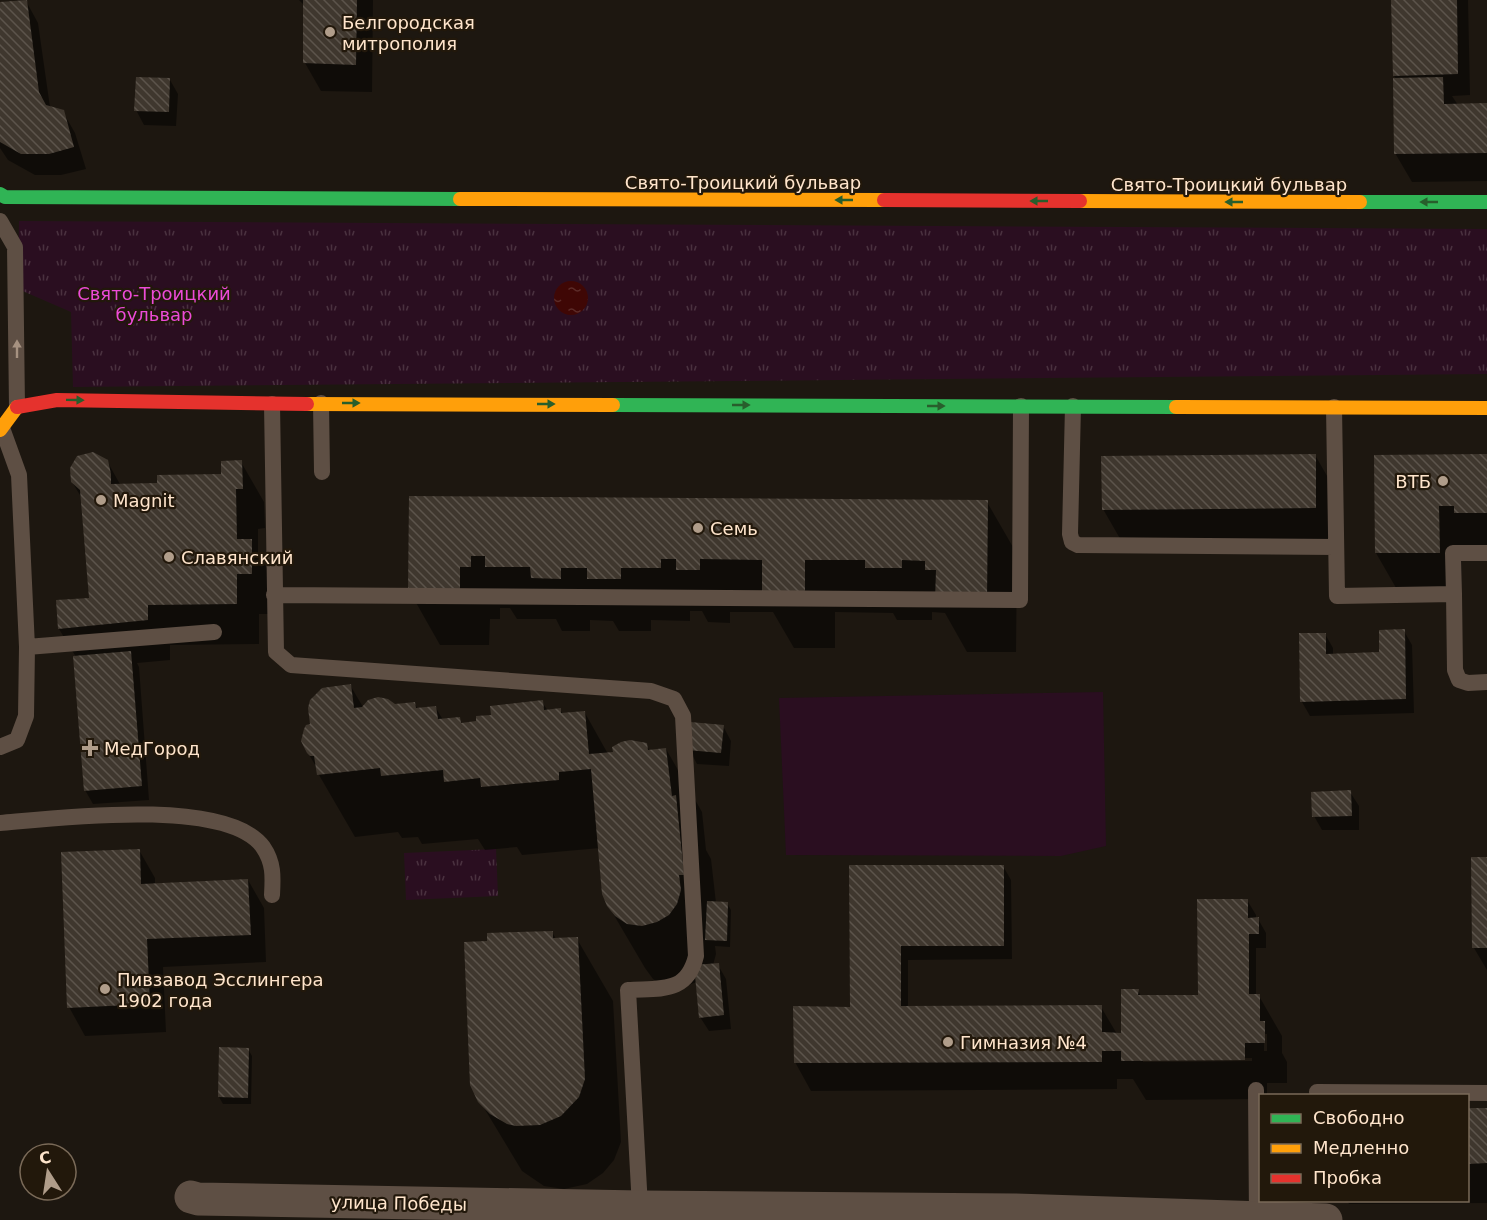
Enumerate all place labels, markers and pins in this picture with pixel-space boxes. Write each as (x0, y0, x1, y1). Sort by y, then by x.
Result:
place label: Белгородская митрополия (342, 12, 475, 54)
marker: Белгородская митрополия (323, 25, 337, 39)
place label: ВТБ (1395, 471, 1431, 492)
marker: ВТБ (1436, 474, 1450, 488)
place label: Magnit (113, 490, 174, 511)
marker: Magnit (94, 493, 108, 507)
place label: Семь (710, 518, 758, 539)
marker: Семь (691, 521, 705, 535)
place label: Славянский (181, 547, 293, 568)
marker: Славянский (162, 550, 176, 564)
place label: МедГород (104, 738, 200, 759)
marker: МедГород (81, 739, 99, 757)
place label: Пивзавод Эсслингера 1902 года (117, 969, 324, 1011)
marker: Пивзавод Эсслингера 1902 года (98, 982, 112, 996)
place label: Гимназия №4 (960, 1032, 1087, 1053)
marker: Гимназия №4 (941, 1035, 955, 1049)

